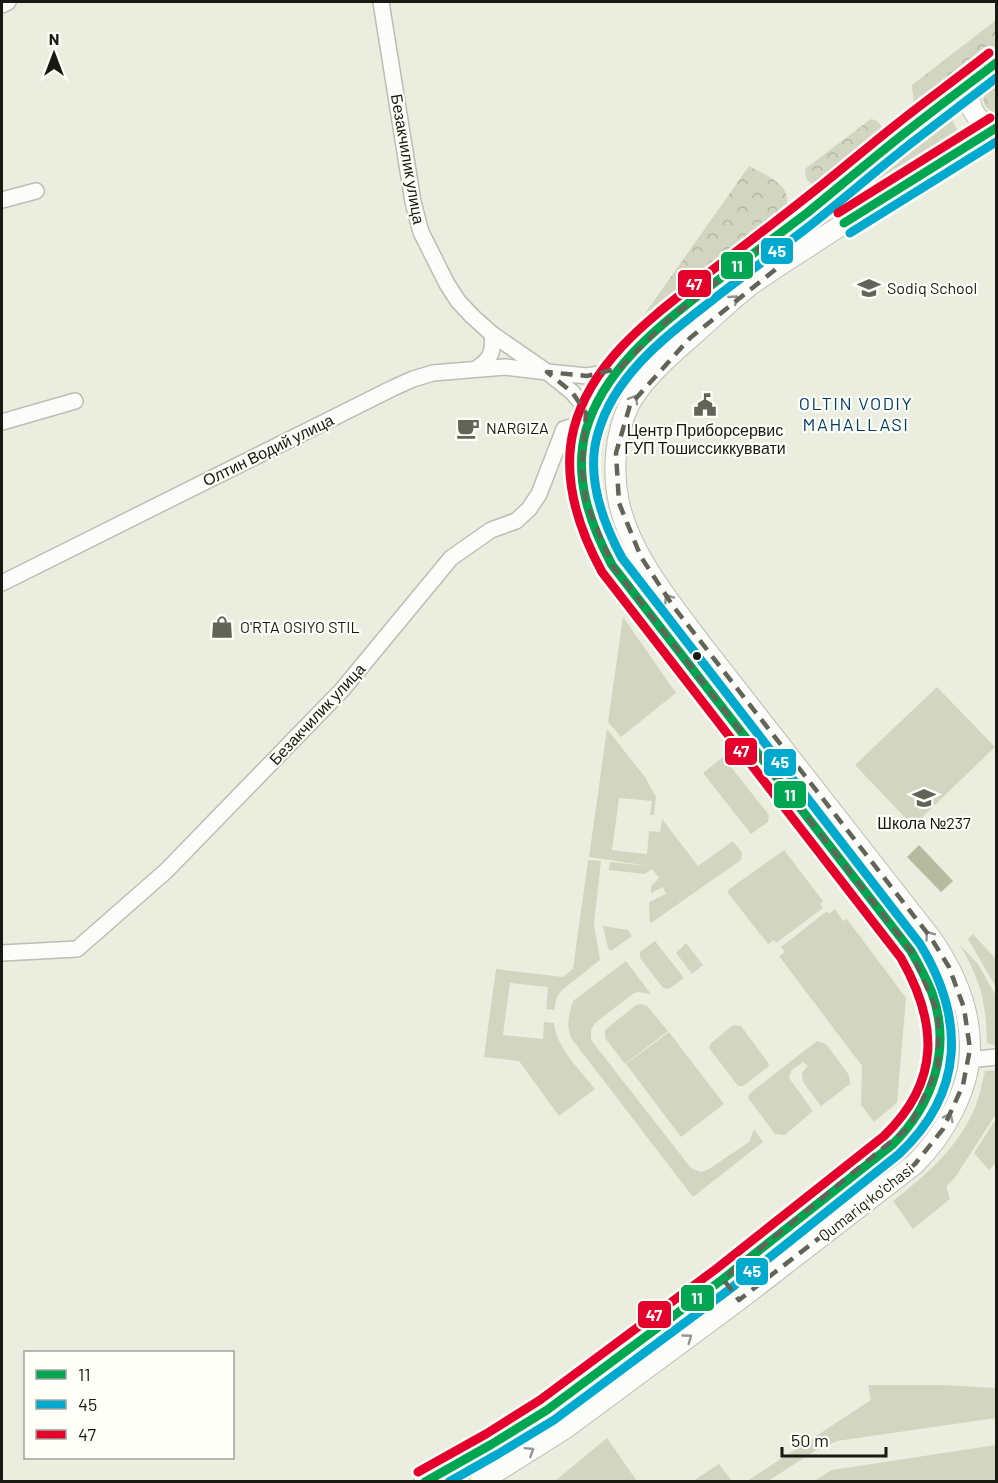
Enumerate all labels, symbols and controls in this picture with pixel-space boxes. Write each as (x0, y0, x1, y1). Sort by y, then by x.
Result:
north arrow (24, 24, 84, 84)
text: N (49, 29, 59, 48)
street label: Безакчилик улица (388, 92, 429, 226)
line badge: 45 (760, 237, 794, 265)
text: 45 (768, 241, 787, 260)
line badge: 11 (720, 251, 754, 280)
text: 11 (731, 256, 743, 275)
line badge: 47 (677, 269, 712, 298)
text: 47 (686, 274, 702, 293)
school or university icon: Sodiq School (856, 275, 882, 301)
place label: Sodiq School (887, 278, 977, 297)
one-way arrow (727, 295, 738, 306)
public building icon: Центр Приборсервис ГУП Тошиссиккуввати (692, 392, 718, 418)
district label: OLTIN VODIY MAHALLASI (799, 392, 913, 435)
one-way arrow (626, 394, 638, 405)
street label: Олтин Водий улица (199, 410, 337, 490)
cafe icon: NARGIZA (455, 415, 481, 441)
place label: NARGIZA (486, 418, 549, 437)
place label: Центр Приборсервис ГУП Тошиссиккуввати (624, 420, 786, 457)
one-way arrow (664, 594, 675, 605)
shop icon: O'RTA OSIYO STIL (209, 614, 235, 640)
place label: O'RTA OSIYO STIL (240, 617, 360, 636)
unlabelled marker (691, 650, 703, 662)
street label: Безакчилик улица (265, 659, 369, 768)
line badge: 47 (724, 737, 758, 766)
text: 47 (733, 741, 749, 760)
line badge: 45 (763, 748, 797, 777)
text: 45 (771, 752, 790, 771)
line badge: 11 (773, 780, 807, 809)
text: 11 (784, 785, 796, 804)
school or university icon: Школа №237 (911, 785, 937, 811)
place label: Школа №237 (877, 813, 971, 832)
one-way arrow (925, 931, 936, 942)
one-way arrow (942, 1113, 953, 1124)
street label: Qumariq ko'chasi (814, 1159, 917, 1245)
line badge: 45 (735, 1257, 769, 1286)
text: 45 (743, 1261, 762, 1280)
line badge: 11 (680, 1284, 715, 1312)
text: 11 (691, 1288, 703, 1307)
line badge: 47 (637, 1300, 672, 1329)
text: 47 (646, 1305, 662, 1324)
one-way arrow (682, 1334, 693, 1345)
legend (24, 1351, 234, 1459)
text: 11 (78, 1363, 91, 1385)
text: 45 (78, 1393, 97, 1415)
scale bar (782, 1420, 886, 1458)
text: 47 (78, 1423, 96, 1445)
text: 50 m (791, 1429, 829, 1451)
one-way arrow (523, 1448, 534, 1459)

